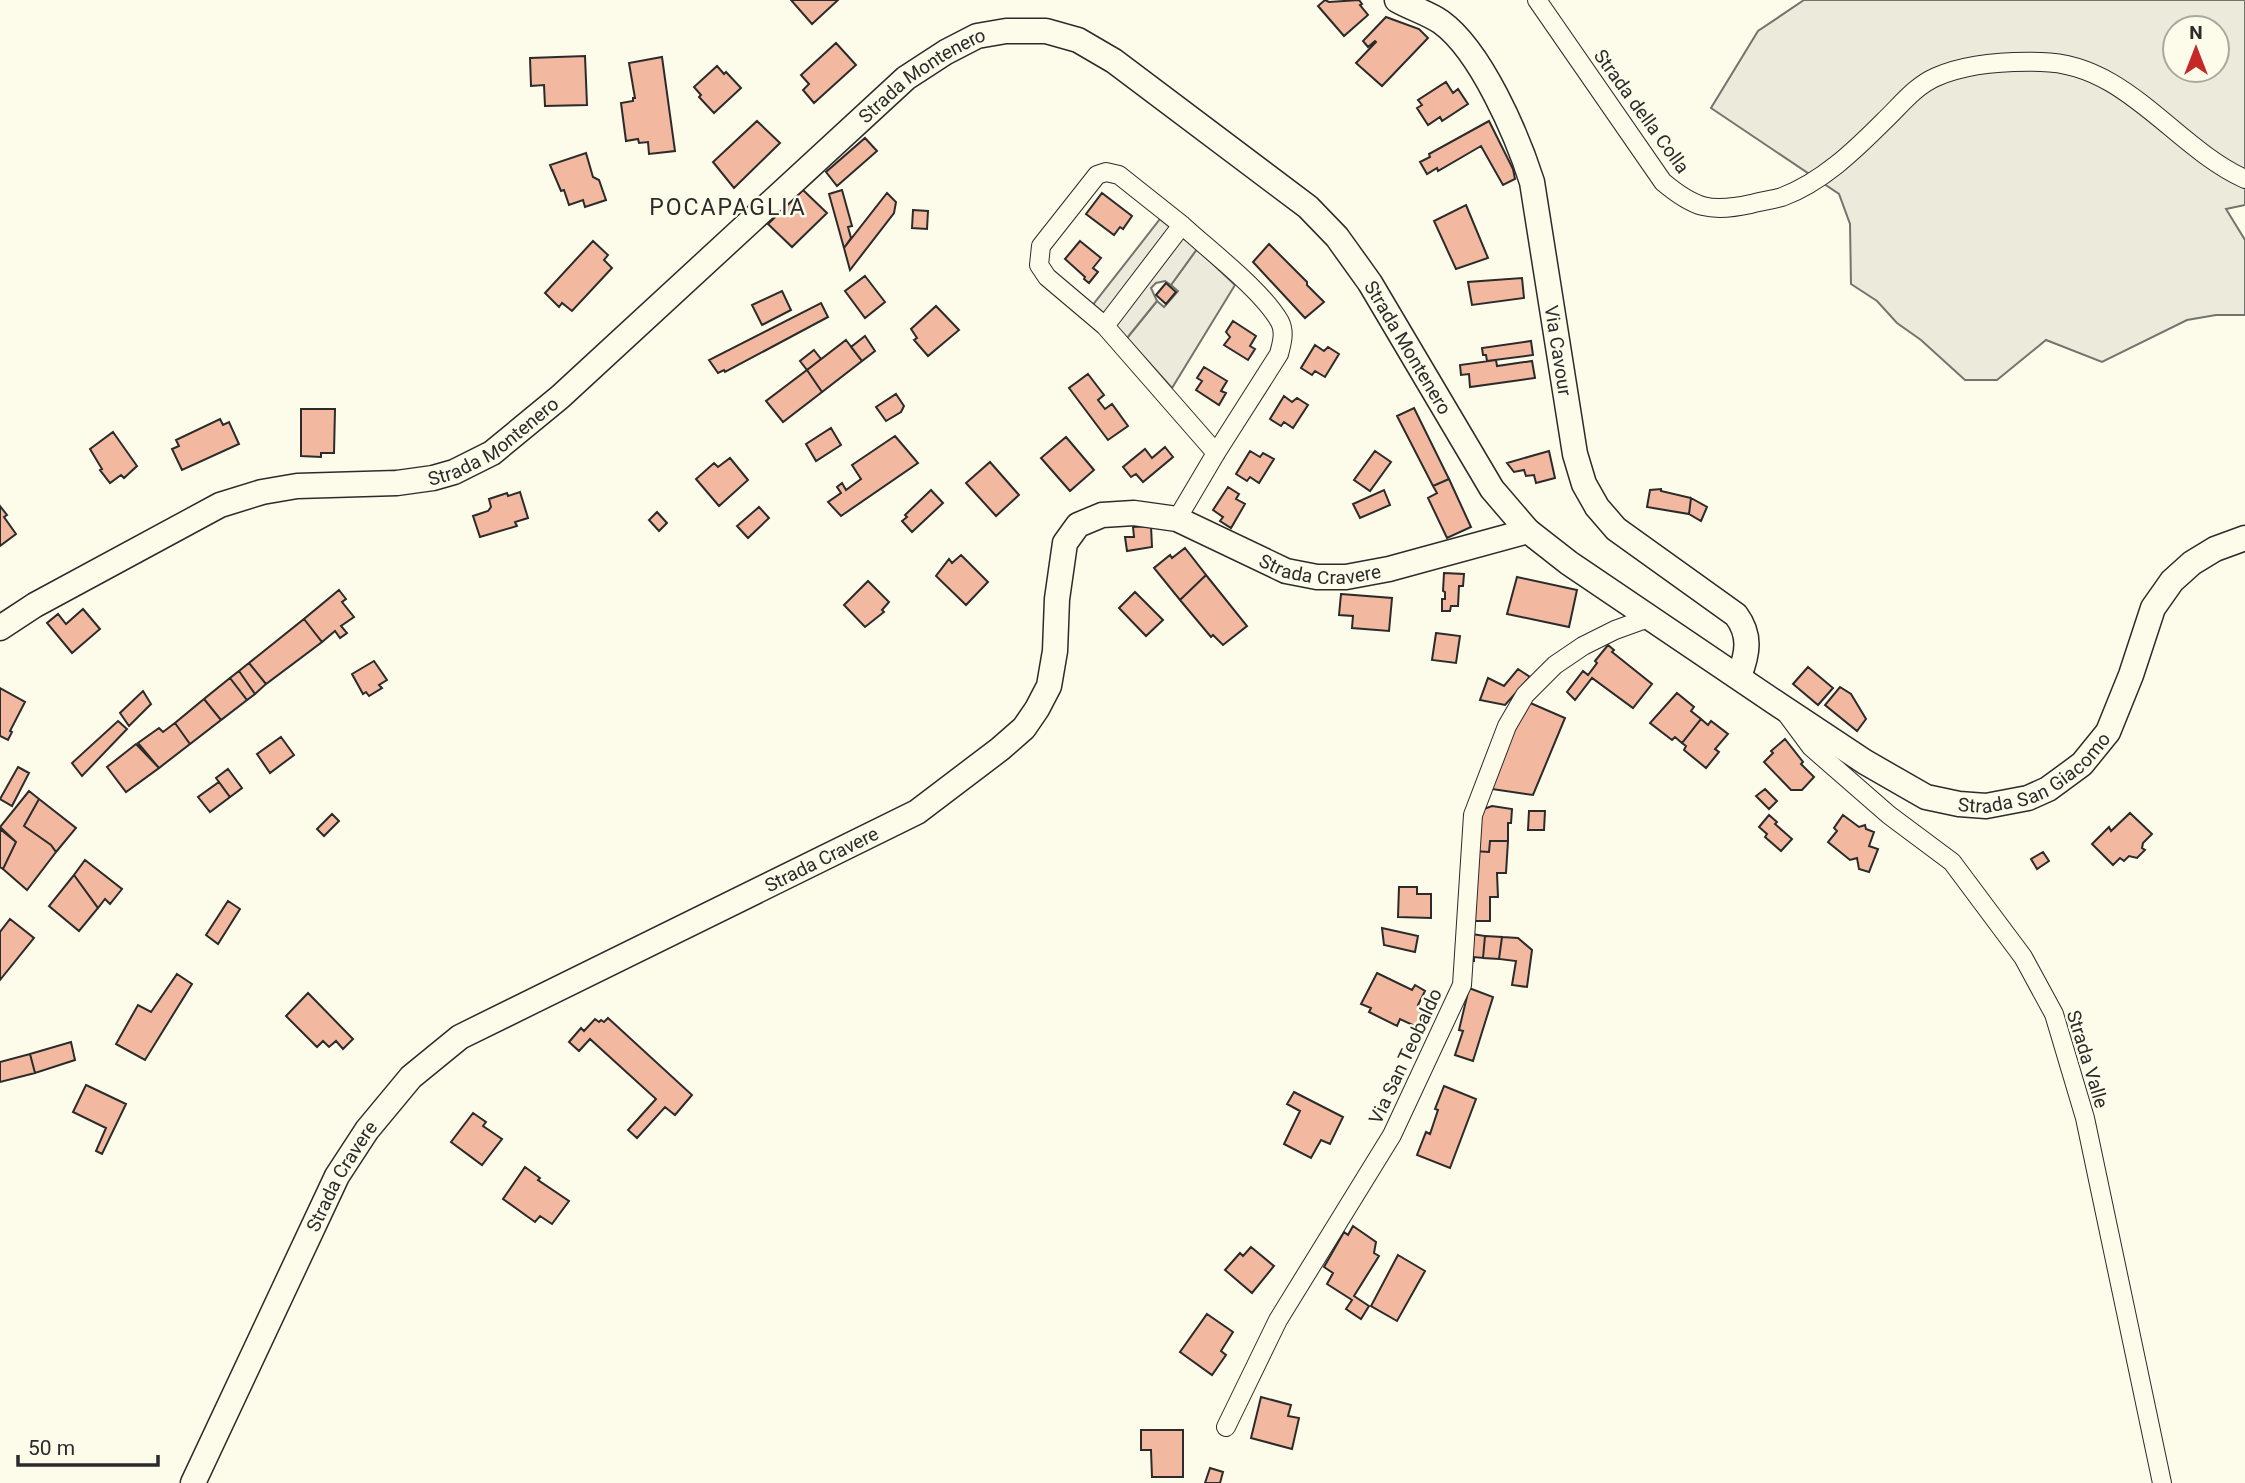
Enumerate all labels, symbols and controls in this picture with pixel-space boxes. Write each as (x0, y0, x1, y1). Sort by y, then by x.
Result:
north arrow (2161, 14, 2231, 84)
text: N (2189, 21, 2203, 44)
street label: Strada Montenero (854, 24, 987, 128)
street label: Strada della Colla (1589, 45, 1694, 178)
district label: POCAPAGLIA (649, 194, 807, 221)
street label: Strada Montenero (1359, 277, 1456, 419)
street label: Via Cavour (1540, 304, 1577, 398)
street label: Strada Montenero (425, 392, 563, 491)
street label: Strada Cravere (1255, 549, 1383, 589)
street label: Strada San Giacomo (1957, 728, 2115, 819)
street label: Strada Cravere (761, 822, 882, 897)
street label: Via San Teobaldo (1364, 985, 1447, 1128)
street label: Strada Valle (2062, 1007, 2113, 1111)
street label: Strada Cravere (302, 1116, 382, 1235)
scale bar (18, 1424, 158, 1468)
text: 50 m (28, 1436, 75, 1460)

